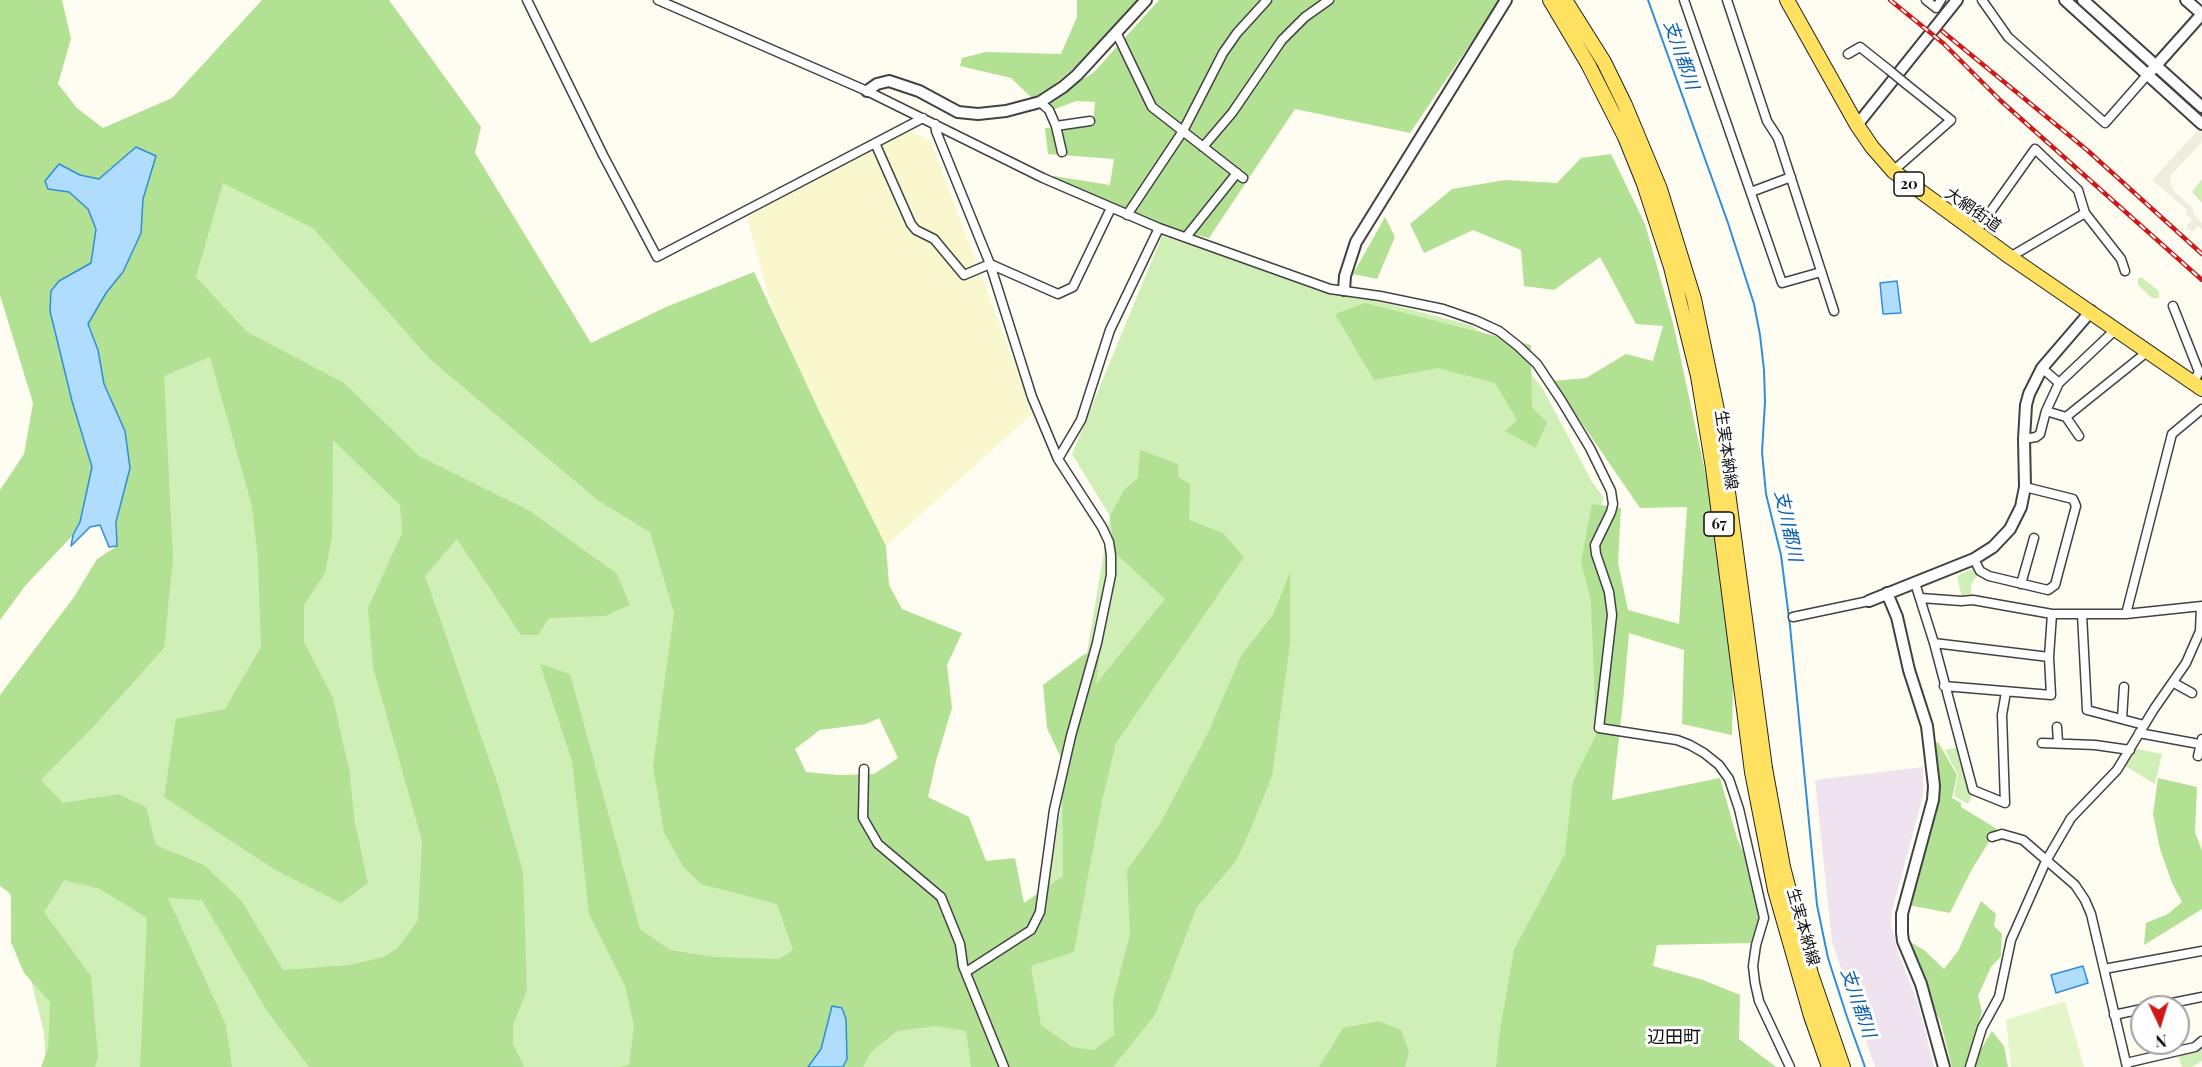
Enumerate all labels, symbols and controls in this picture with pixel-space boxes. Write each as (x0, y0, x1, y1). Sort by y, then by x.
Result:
water label: 支川都川 (1659, 17, 1703, 93)
road number: 20 (1894, 172, 1924, 196)
street label: 大網街道 (1941, 184, 2005, 236)
street label: 生実本納線 (1711, 409, 1741, 491)
water label: 支川都川 (1770, 489, 1806, 563)
road number: 67 (1704, 512, 1734, 536)
street label: 生実本納線 (1783, 886, 1823, 968)
water label: 支川都川 (1836, 965, 1880, 1041)
north arrow (2130, 995, 2190, 1055)
district label: 辺田町 (1647, 1026, 1701, 1048)
text: N (2155, 1031, 2168, 1052)

